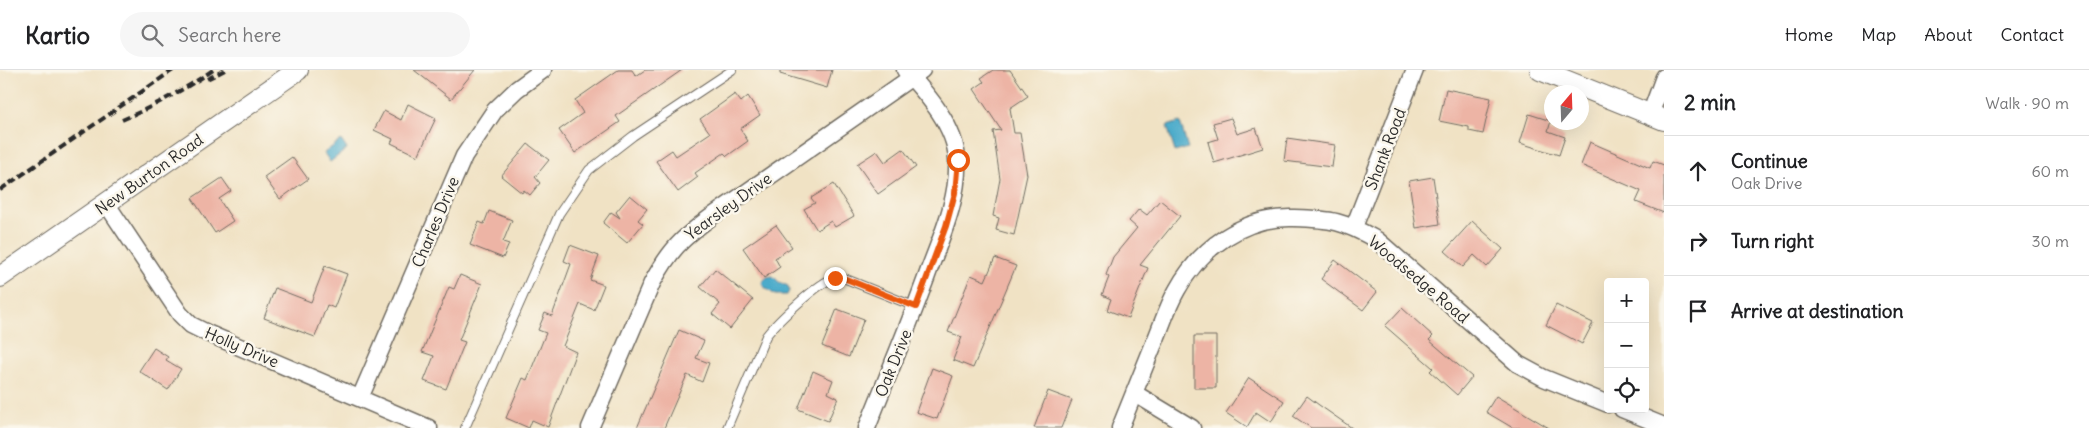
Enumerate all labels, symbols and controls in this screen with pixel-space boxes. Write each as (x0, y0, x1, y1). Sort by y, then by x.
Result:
search box (120, 12, 470, 57)
text: Kartio (25, 20, 90, 50)
icon: search (138, 21, 166, 49)
text: Search here (178, 23, 281, 47)
text: Home (1785, 23, 1833, 46)
text: Map (1861, 23, 1896, 46)
text: About (1924, 23, 1972, 46)
text: Contact (2000, 23, 2064, 46)
north arrow (1544, 85, 1589, 130)
text: 2 min (1684, 89, 1736, 116)
text: Walk · 90 m (1985, 93, 2069, 113)
street label: Shank Road (1360, 105, 1410, 193)
street label: New Burton Road (91, 129, 207, 219)
route start (947, 149, 970, 172)
text: Continue (1731, 149, 1808, 173)
icon: ahead (1684, 157, 1712, 185)
text: 60 m (2031, 161, 2069, 181)
street label: Yearsley Drive (681, 168, 775, 244)
text: Oak Drive (1731, 173, 1802, 193)
street label: Charles Drive (407, 174, 463, 270)
icon: right (1684, 227, 1712, 255)
text: Turn right (1731, 229, 1814, 253)
street label: Woodsedge Road (1364, 231, 1474, 327)
text: 30 m (2032, 231, 2069, 251)
route end (824, 267, 847, 290)
map controls (1604, 278, 1649, 413)
button: + (1604, 278, 1649, 323)
icon: arrive (1684, 297, 1712, 325)
text: Arrive at destination (1731, 299, 1904, 323)
street label: Holly Drive (202, 322, 282, 372)
button: − (1604, 323, 1649, 368)
street label: Oak Drive (870, 326, 916, 400)
button: locate (1604, 368, 1649, 413)

